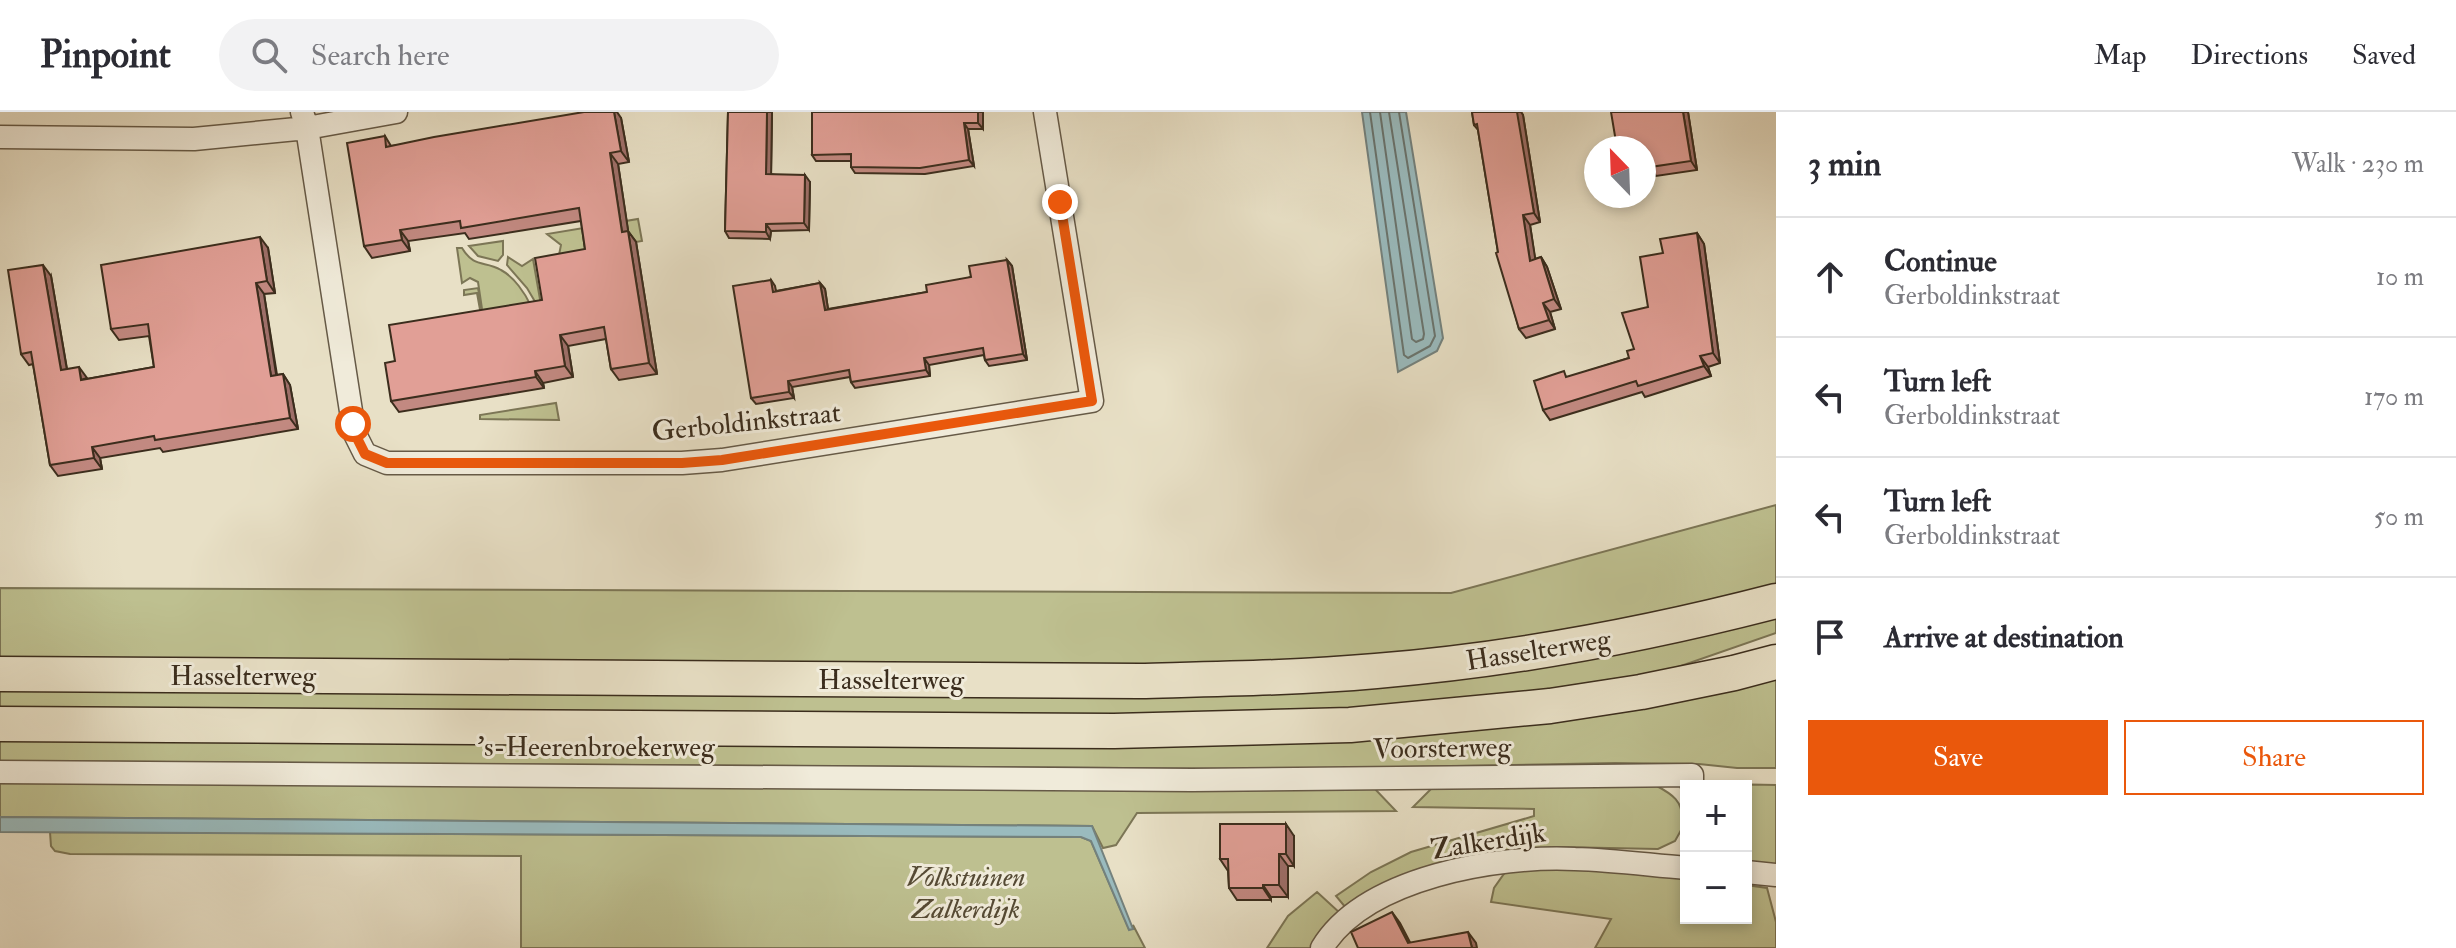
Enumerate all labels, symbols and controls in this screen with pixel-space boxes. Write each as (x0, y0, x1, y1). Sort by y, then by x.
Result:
search box (219, 19, 779, 91)
text: Pinpoint (40, 31, 171, 79)
icon: search (247, 33, 291, 77)
text: Search here (311, 37, 450, 74)
text: Map (2094, 38, 2147, 73)
text: Directions (2191, 38, 2308, 73)
text: Saved (2352, 38, 2416, 73)
north arrow (1584, 136, 1656, 208)
text: 3 min (1808, 143, 1881, 186)
text: Walk · 230 m (2292, 148, 2424, 180)
route end (1042, 184, 1078, 220)
text: Continue (1884, 243, 1997, 280)
icon: ahead (1808, 255, 1852, 299)
text: 10 m (2376, 261, 2424, 293)
text: Gerboldinkstraat (1884, 280, 2060, 312)
text: Turn left (1884, 363, 1991, 400)
icon: left (1808, 375, 1852, 419)
text: 170 m (2364, 381, 2424, 413)
street label: Gerboldinkstraat (650, 395, 842, 450)
text: Gerboldinkstraat (1884, 400, 2060, 432)
route start (335, 406, 371, 442)
text: Turn left (1884, 483, 1991, 520)
icon: left (1808, 495, 1852, 539)
text: 50 m (2374, 501, 2424, 533)
text: Gerboldinkstraat (1884, 520, 2060, 552)
icon: arrive (1808, 615, 1852, 659)
text: Arrive at destination (1884, 619, 2124, 656)
street label: Hasselterweg (1463, 622, 1614, 679)
street label: Hasselterweg (170, 659, 317, 694)
street label: Hasselterweg (818, 663, 965, 698)
button: Save (1808, 720, 2108, 795)
button: Share (2124, 720, 2424, 795)
street label: 's-Heerenbroekerweg (477, 730, 716, 765)
street label: Voorsterweg (1373, 730, 1513, 767)
map controls (1680, 780, 1752, 924)
button: + (1680, 780, 1752, 852)
street label: Zalkerdijk (1428, 815, 1549, 868)
button: − (1680, 852, 1752, 924)
park label: Volkstuinen Zalkerdijk (906, 860, 1026, 927)

